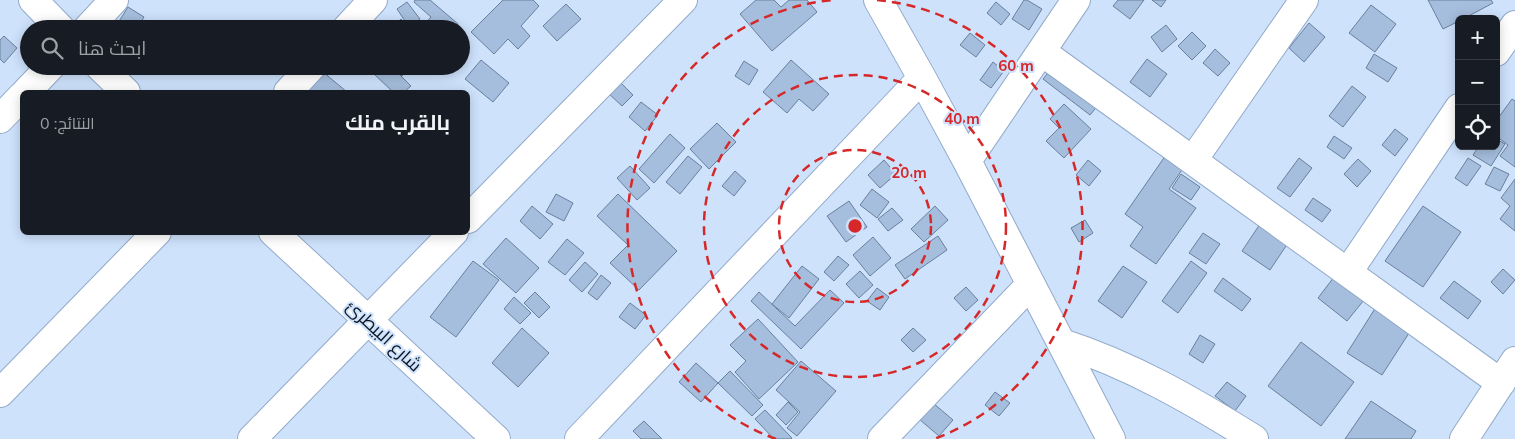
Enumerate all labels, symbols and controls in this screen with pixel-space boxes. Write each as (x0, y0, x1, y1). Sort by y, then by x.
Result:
map controls (1455, 15, 1500, 150)
button: + (1455, 15, 1500, 60)
search box (20, 20, 470, 75)
icon: search (38, 34, 66, 62)
text: ابحث هنا (78, 36, 146, 60)
text: 60 m (998, 56, 1034, 75)
button: − (1455, 60, 1500, 105)
button: locate (1455, 105, 1500, 150)
text: بالقرب منك (345, 109, 450, 135)
text: 40 m (944, 109, 980, 128)
text: النتائج: 0 (40, 113, 95, 133)
text: 20 m (891, 163, 927, 182)
centre of rings (846, 217, 864, 235)
street label: شارع البيطرئ (341, 295, 427, 377)

